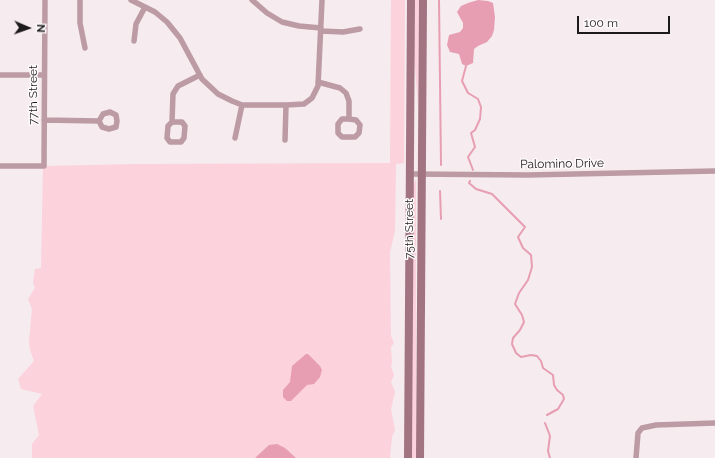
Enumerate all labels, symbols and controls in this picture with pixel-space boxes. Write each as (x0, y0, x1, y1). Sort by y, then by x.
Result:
north arrow (8, 8, 48, 48)
scale bar (579, 8, 672, 34)
text: 100 m (584, 16, 618, 30)
text: N (34, 24, 47, 33)
street label: 77th Street (26, 65, 40, 125)
street label: Palomino Drive (520, 156, 604, 172)
street label: 75th Street (402, 199, 416, 259)

